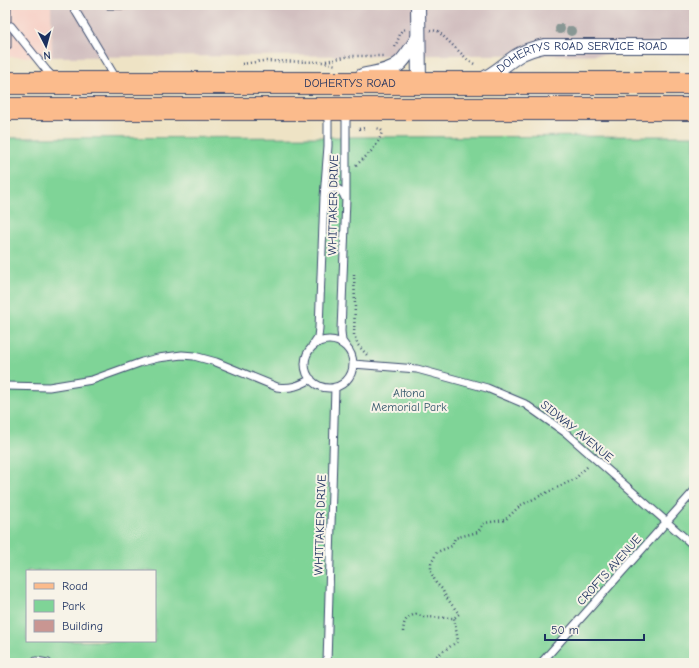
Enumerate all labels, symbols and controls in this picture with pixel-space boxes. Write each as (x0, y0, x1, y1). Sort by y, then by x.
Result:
north arrow (26, 26, 66, 66)
street label: DOHERTYS ROAD SERVICE ROAD (494, 39, 667, 76)
text: N (43, 49, 51, 62)
street label: DOHERTYS ROAD (304, 76, 396, 90)
street label: WHITTAKER DRIVE (325, 155, 341, 255)
park label: Altona Memorial Park (371, 386, 447, 414)
street label: SIDWAY AVENUE (538, 397, 616, 465)
street label: WHITTAKER DRIVE (311, 474, 329, 576)
street label: CROFTS AVENUE (574, 532, 644, 608)
legend (26, 570, 156, 642)
text: Road (62, 579, 88, 593)
text: Park (62, 599, 85, 613)
scale bar (545, 616, 644, 642)
text: Building (62, 619, 103, 633)
text: 50 m (551, 623, 579, 637)

